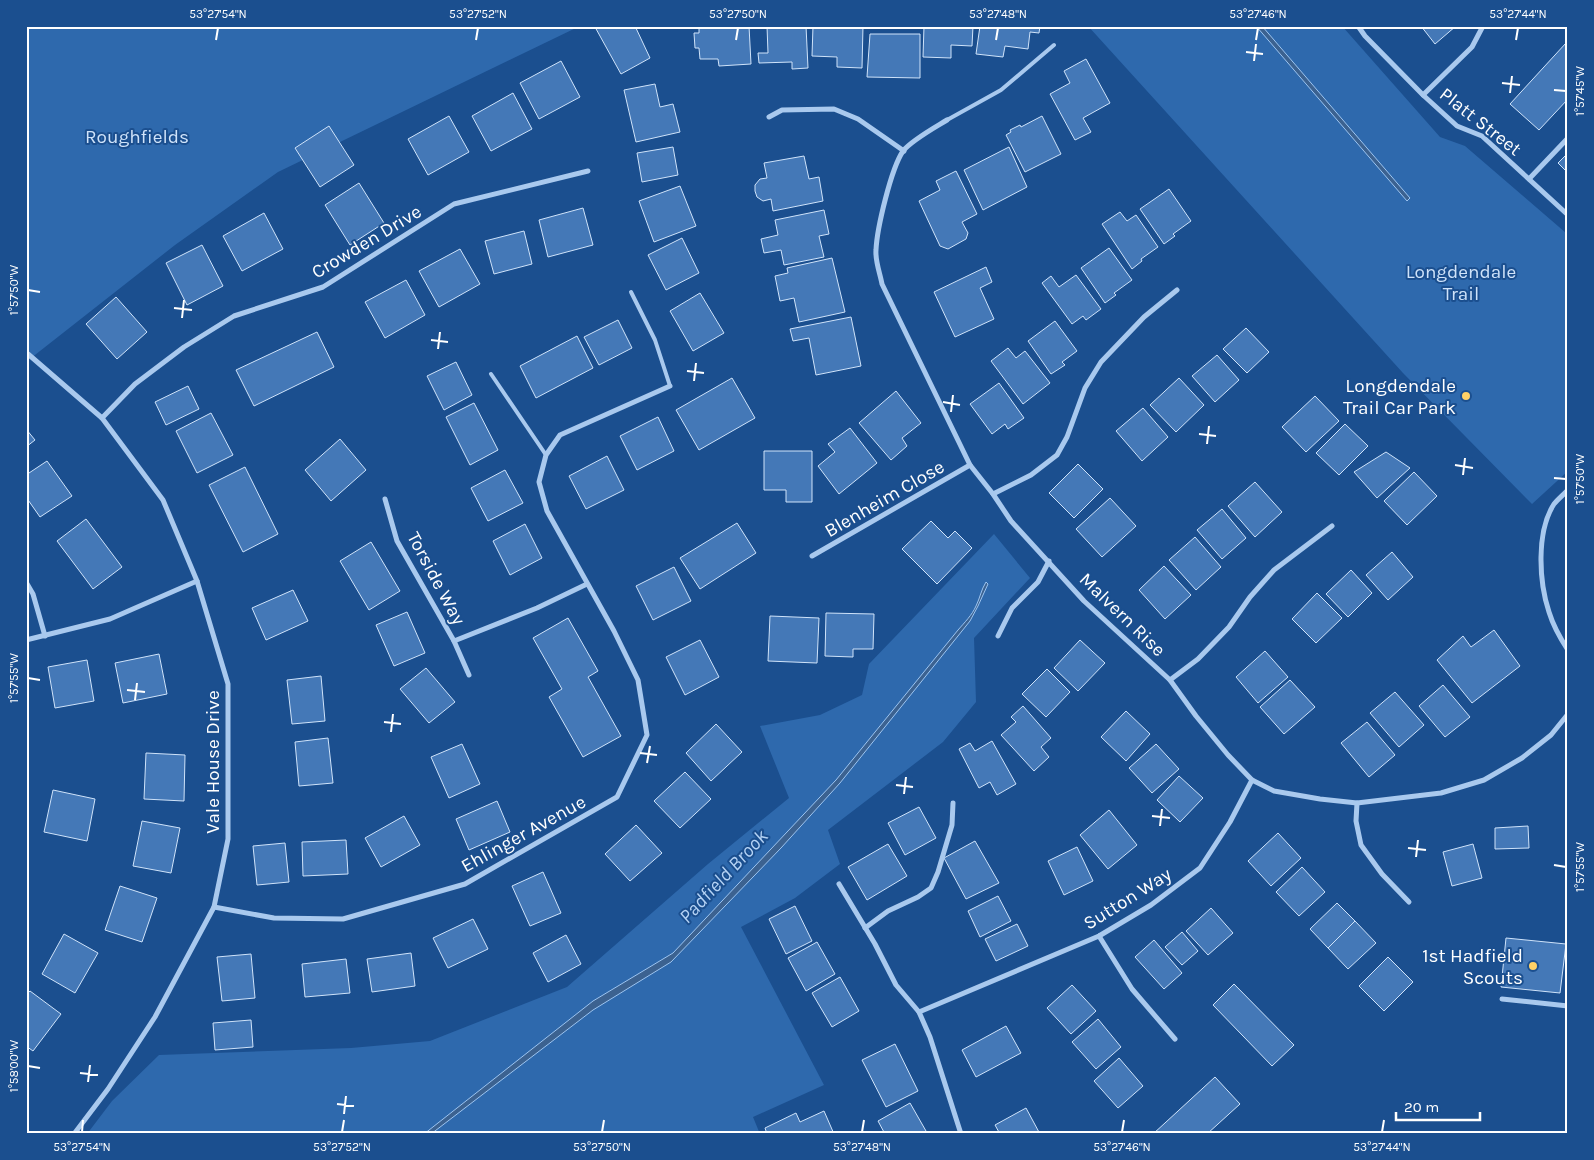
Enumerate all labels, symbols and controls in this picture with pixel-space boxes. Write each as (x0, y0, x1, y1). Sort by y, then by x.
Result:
text: 53°27'54"N (189, 7, 247, 21)
text: 53°27'52"N (449, 7, 507, 21)
text: 53°27'50"N (709, 7, 767, 21)
text: 53°27'48"N (969, 7, 1027, 21)
text: 53°27'46"N (1229, 7, 1287, 21)
text: 53°27'44"N (1489, 7, 1547, 21)
text: 1°57'45"W (1573, 66, 1587, 116)
street label: Platt Street (1435, 83, 1525, 160)
park label: Roughfields (85, 126, 189, 148)
street label: Crowden Drive (308, 200, 425, 283)
park label: Longdendale Trail (1406, 261, 1516, 305)
text: 1°57'50"W (7, 265, 21, 315)
place label: Longdendale Trail Car Park (1343, 375, 1456, 419)
marker: Longdendale Trail Car Park (1460, 390, 1472, 402)
text: 1°57'50"W (1573, 454, 1587, 504)
street label: Blenheim Close (821, 456, 948, 542)
street label: Torside Way (402, 528, 470, 629)
street label: Malvern Rise (1075, 568, 1170, 661)
text: 1°57'55"W (7, 653, 21, 703)
street label: Vale House Drive (202, 690, 224, 834)
street label: Ehlinger Avenue (457, 791, 590, 877)
water label: Padfield Brook (674, 824, 773, 928)
text: 1°57'55"W (1573, 842, 1587, 892)
street label: Sutton Way (1080, 863, 1176, 934)
place label: 1st Hadfield Scouts (1422, 945, 1523, 989)
marker: 1st Hadfield Scouts (1527, 960, 1539, 972)
text: 1°58'00"W (7, 1040, 21, 1092)
scale bar (1396, 1090, 1480, 1122)
text: 20 m (1404, 1098, 1439, 1116)
text: 53°27'54"N (53, 1140, 111, 1154)
text: 53°27'52"N (313, 1140, 371, 1154)
text: 53°27'50"N (573, 1140, 631, 1154)
text: 53°27'48"N (833, 1140, 891, 1154)
text: 53°27'46"N (1093, 1140, 1151, 1154)
text: 53°27'44"N (1353, 1140, 1411, 1154)

